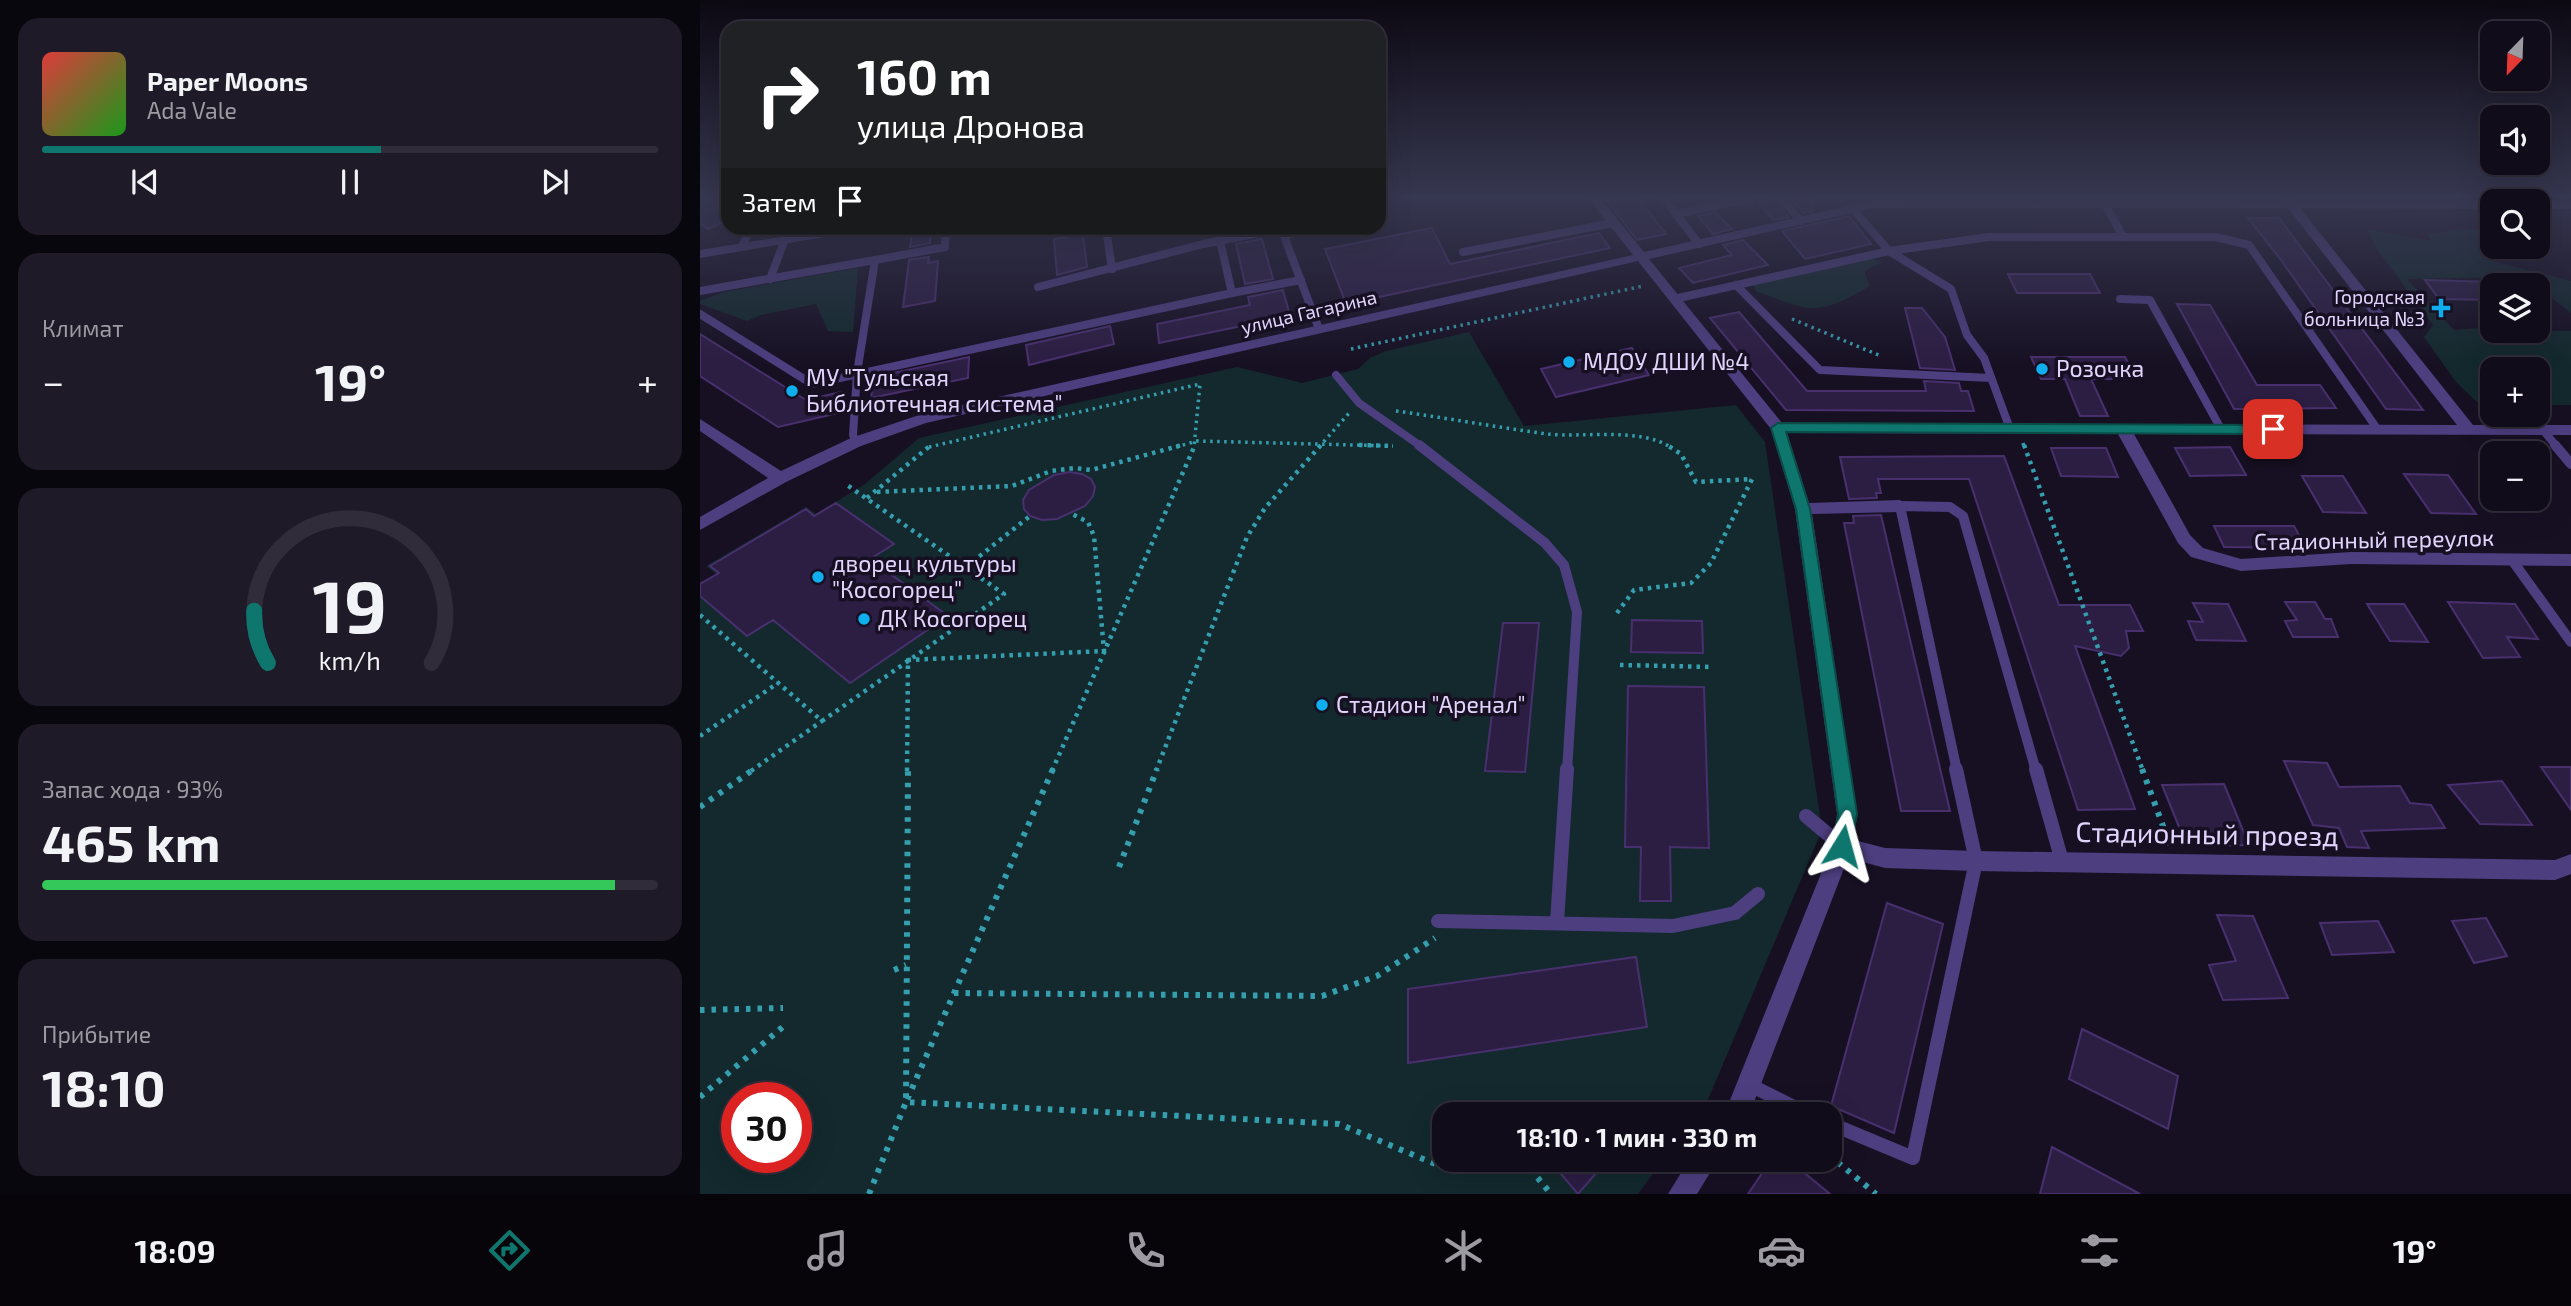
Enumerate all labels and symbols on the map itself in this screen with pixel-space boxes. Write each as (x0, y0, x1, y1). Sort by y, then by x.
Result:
north arrow (2480, 21, 2550, 91)
street label: улица Гагарина (1239, 285, 1379, 339)
place label: Городская больница №3 (2304, 285, 2425, 330)
marker: Городская больница №3 (2431, 298, 2451, 318)
place label: МДОУ ДШИ №4 (1583, 347, 1749, 375)
marker: МДОУ ДШИ №4 (1561, 354, 1577, 370)
place label: Розочка (2056, 354, 2144, 382)
marker: Розочка (2034, 361, 2050, 377)
place label: МУ "Тульская Библиотечная система" (806, 363, 1063, 417)
marker: МУ "Тульская Библиотечная система" (784, 383, 800, 399)
pin (2243, 399, 2303, 459)
street label: Стадионный переулок (2254, 523, 2494, 556)
place label: дворец культуры "Косогорец" (832, 549, 1017, 603)
marker: дворец культуры "Косогорец" (810, 569, 826, 585)
place label: ДК Косогорец (878, 604, 1027, 632)
marker: ДК Косогорец (856, 611, 872, 627)
place label: Стадион "Аренал" (1336, 690, 1526, 718)
marker: Стадион "Аренал" (1314, 697, 1330, 713)
position arrow (1805, 809, 1879, 883)
street label: Стадионный проезд (2075, 814, 2339, 852)
speed limit sign: 30 (721, 1082, 812, 1173)

